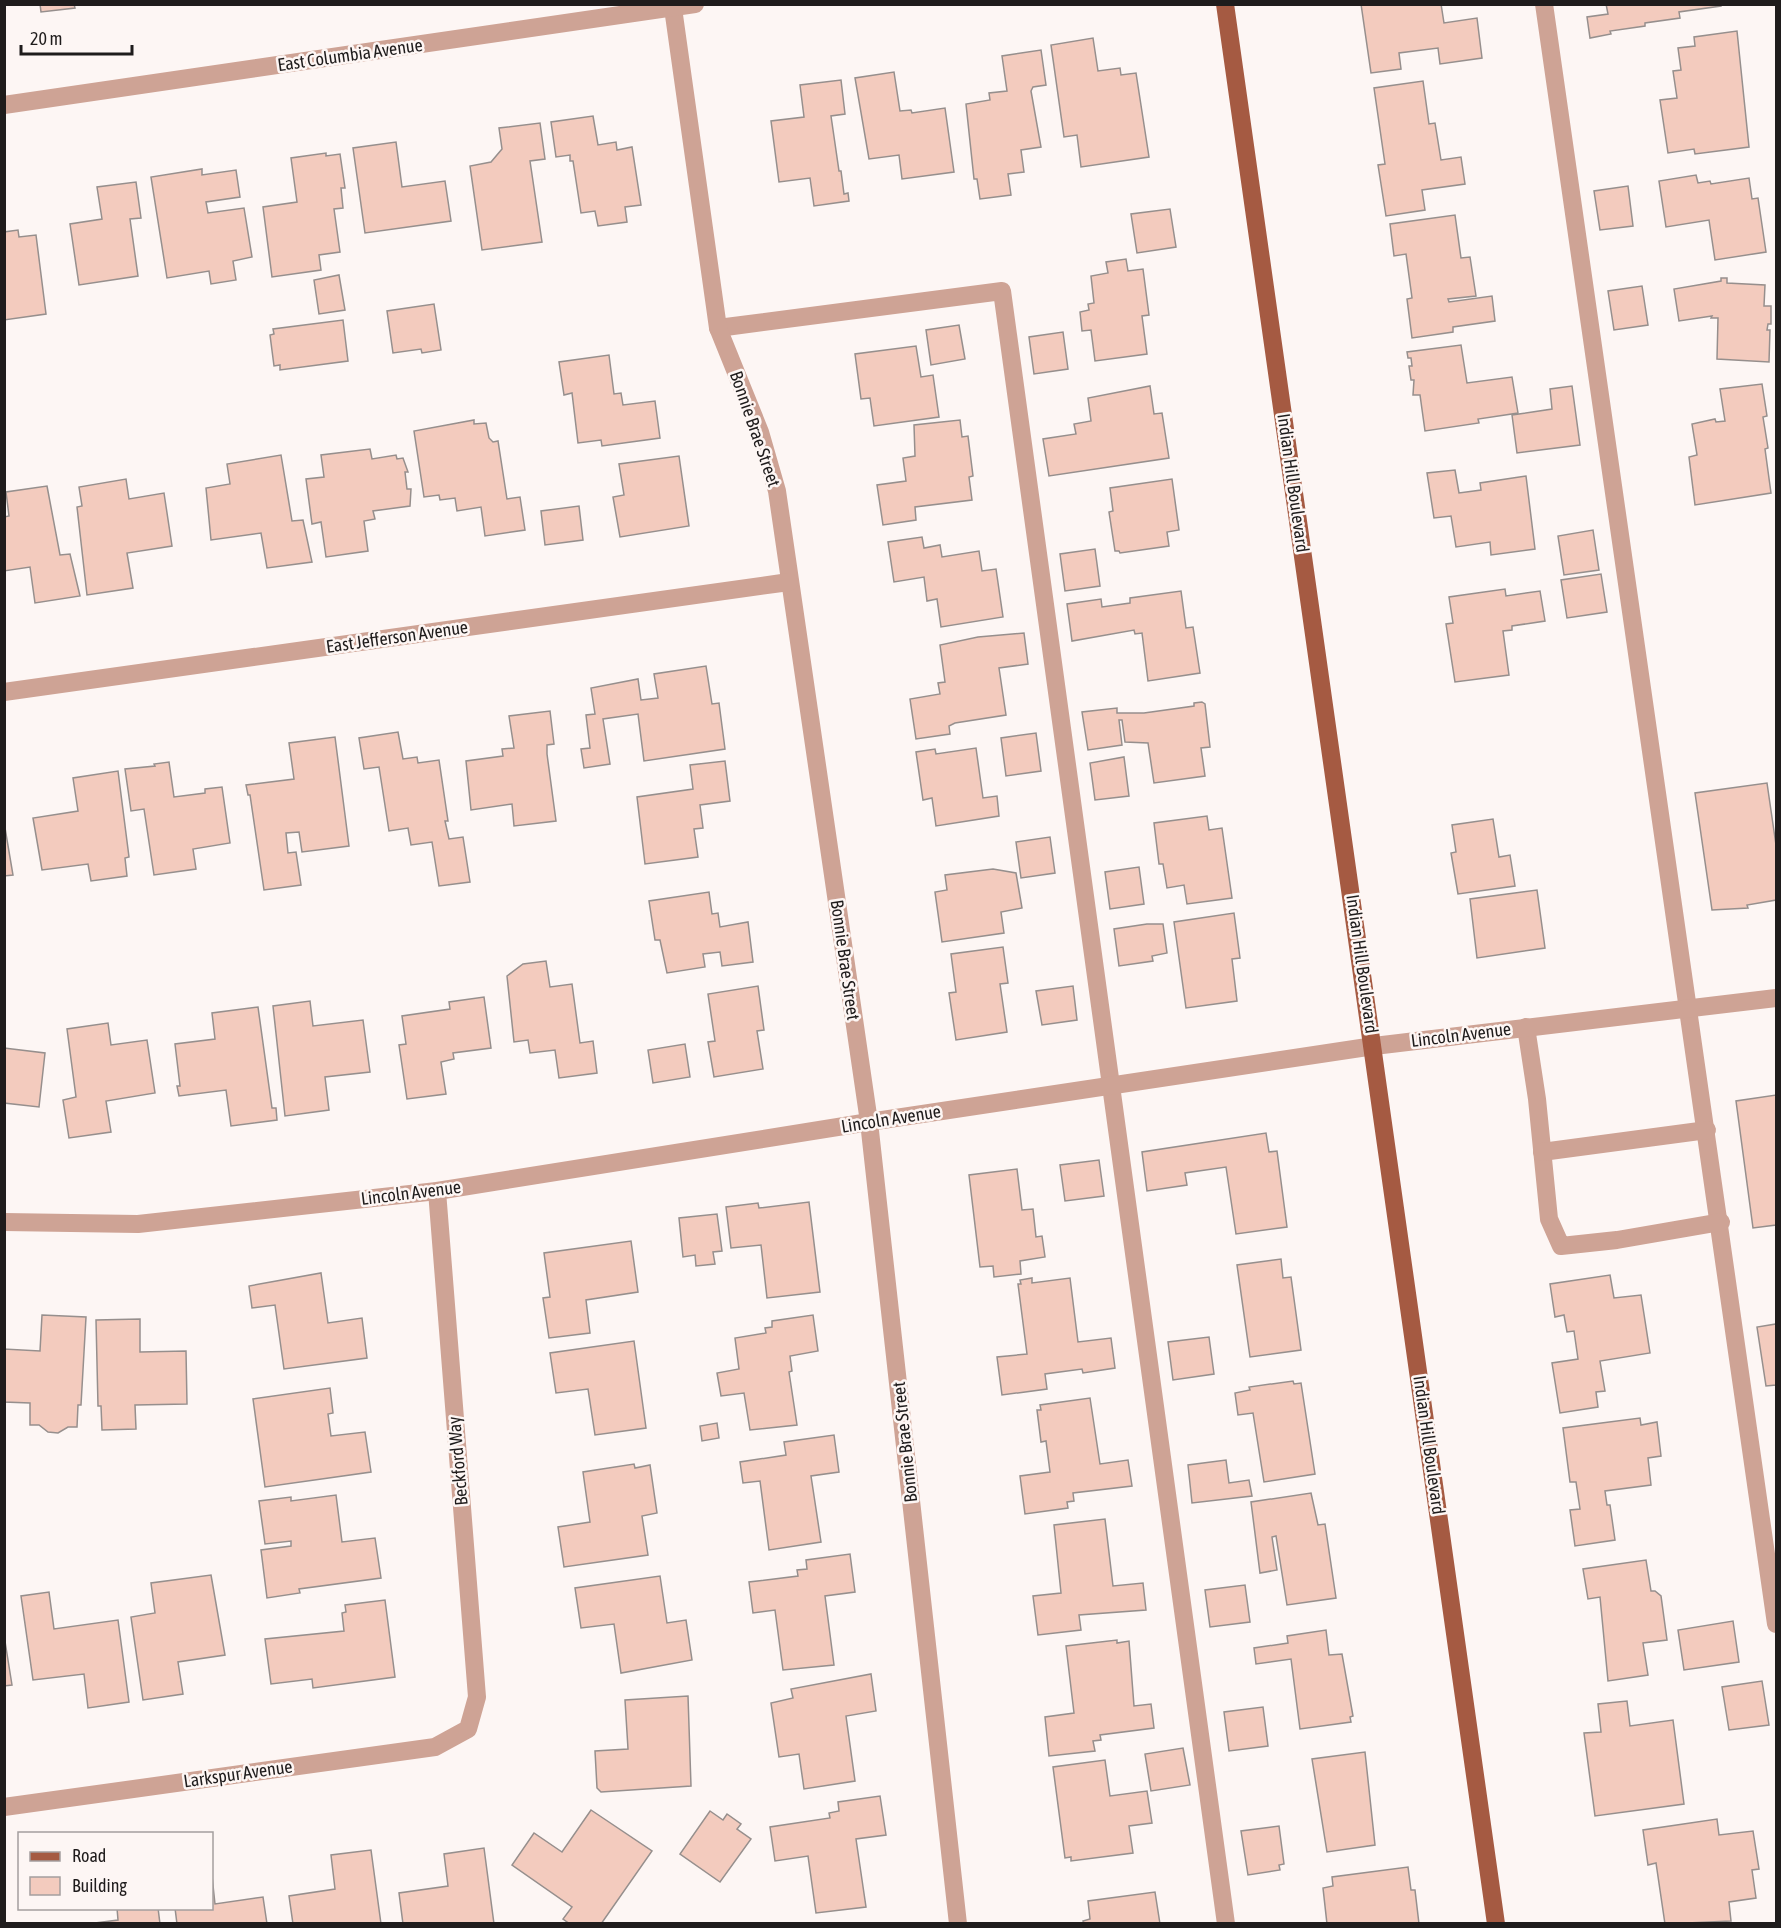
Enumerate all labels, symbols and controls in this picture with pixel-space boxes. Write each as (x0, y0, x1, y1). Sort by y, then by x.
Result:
scale bar (21, 18, 132, 56)
text: 20 m (30, 28, 62, 49)
street label: East Columbia Avenue (276, 34, 424, 75)
street label: Bonnie Brae Street (726, 368, 785, 490)
street label: Indian Hill Boulevard (1273, 412, 1314, 554)
street label: East Jefferson Avenue (325, 616, 469, 657)
street label: Indian Hill Boulevard (1342, 893, 1383, 1035)
street label: Bonnie Brae Street (827, 898, 864, 1021)
street label: Lincoln Avenue (1410, 1018, 1512, 1051)
street label: Lincoln Avenue (840, 1100, 942, 1137)
street label: Lincoln Avenue (360, 1176, 462, 1209)
street label: Indian Hill Boulevard (1409, 1374, 1450, 1516)
street label: Bonnie Brae Street (888, 1381, 921, 1503)
street label: Beckford Way (443, 1416, 472, 1506)
street label: Larkspur Avenue (182, 1755, 294, 1792)
legend (18, 1832, 213, 1910)
text: Road (72, 1845, 106, 1866)
text: Building (72, 1875, 127, 1896)

